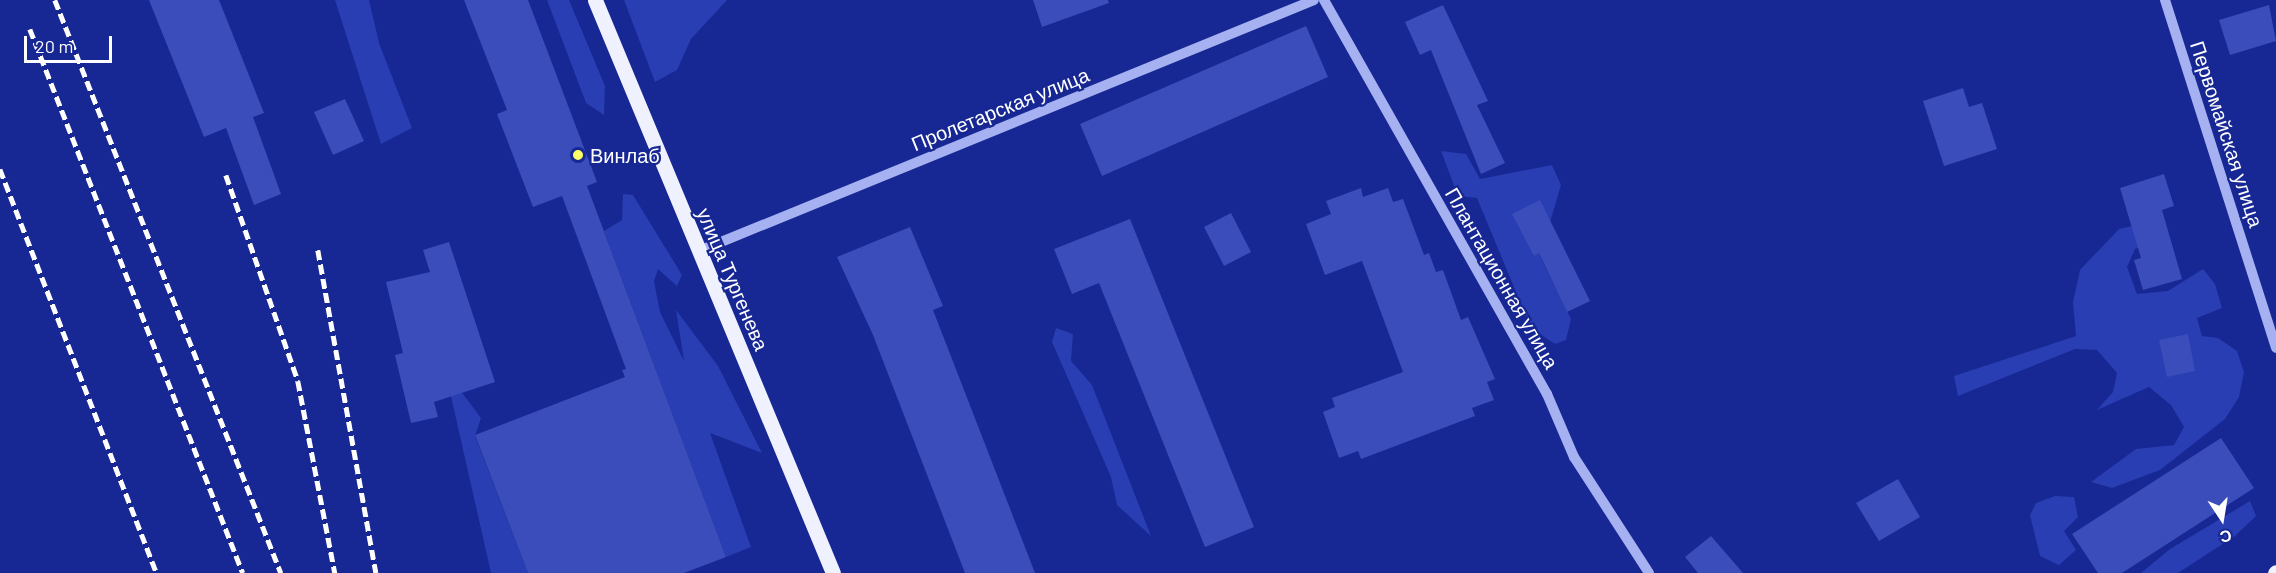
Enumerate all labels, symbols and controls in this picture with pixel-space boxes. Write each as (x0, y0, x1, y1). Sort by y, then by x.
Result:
scale bar (27, 24, 116, 62)
text: 20 m (35, 35, 73, 57)
street label: Первомайская улица (2186, 38, 2268, 230)
street label: Пролетарская улица (908, 62, 1092, 156)
place label: Винлаб (590, 143, 660, 167)
marker: Винлаб (571, 148, 585, 162)
street label: Плантационная улица (1440, 183, 1564, 373)
street label: улица Тургенева (692, 204, 774, 354)
north arrow (2192, 489, 2252, 549)
text: С (2218, 527, 2233, 548)

